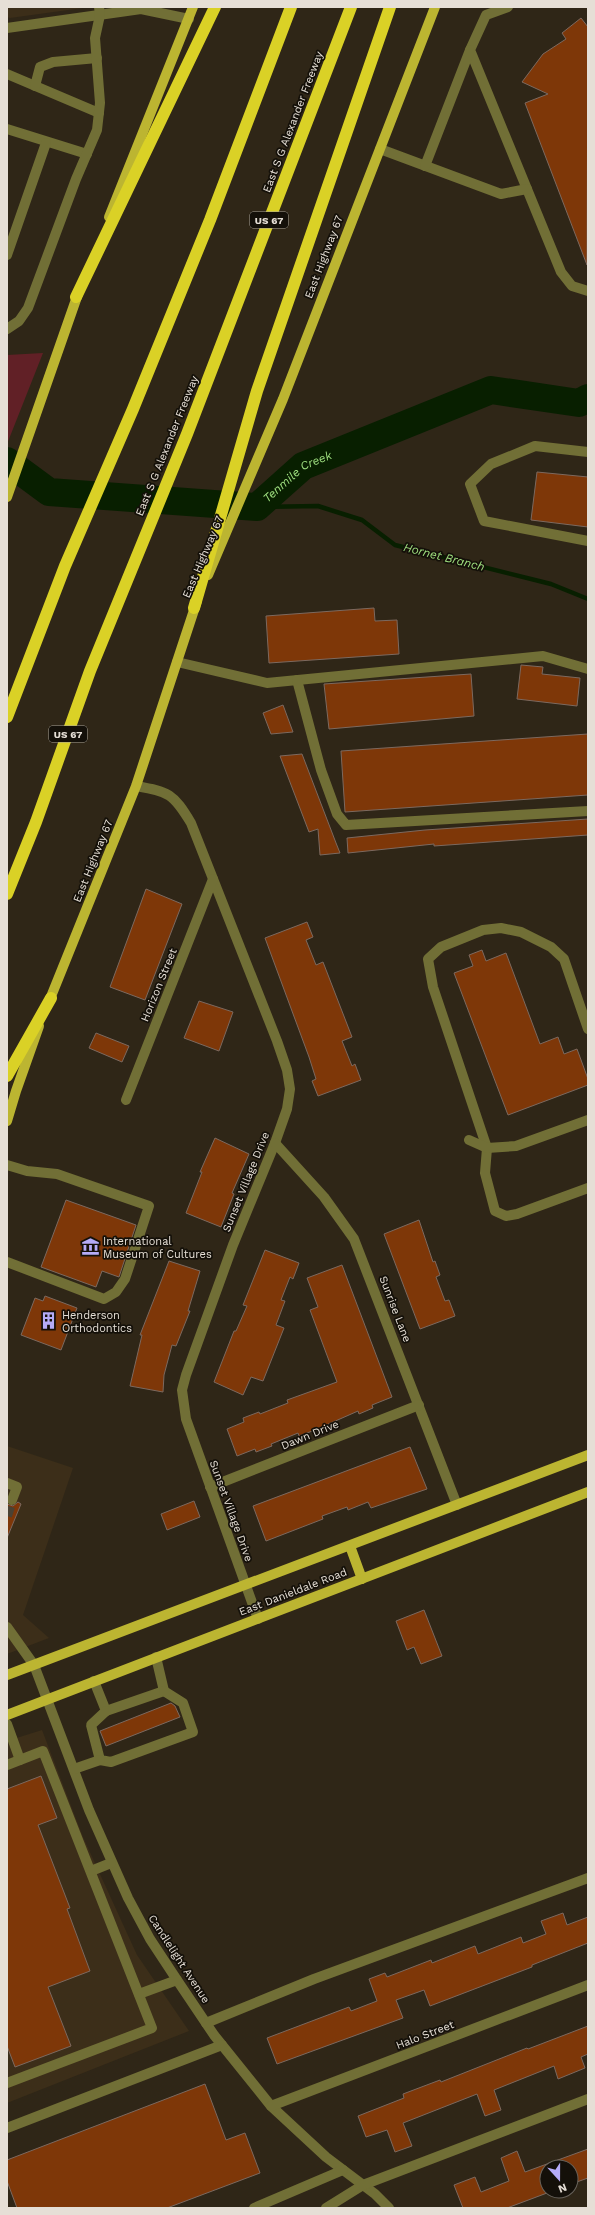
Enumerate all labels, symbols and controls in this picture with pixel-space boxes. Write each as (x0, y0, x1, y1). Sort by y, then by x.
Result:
street label: East S G Alexander Freeway (260, 49, 326, 194)
road number: US 67 (250, 212, 288, 228)
street label: East Highway 67 (302, 214, 346, 300)
street label: East S G Alexander Freeway (133, 374, 201, 518)
water label: Tenmile Creek (260, 448, 334, 505)
street label: East Highway 67 (180, 514, 226, 600)
water label: Hornet Branch (402, 540, 486, 574)
road number: US 67 (49, 726, 87, 742)
street label: East Highway 67 (71, 818, 115, 904)
street label: Horizon Street (138, 946, 180, 1024)
street label: Sunset Village Drive (220, 1130, 272, 1234)
place label: International Museum of Cultures (103, 1235, 212, 1261)
museum icon: International Museum of Cultures (80, 1237, 100, 1257)
street label: Sunrise Lane (376, 1274, 414, 1344)
place label: Henderson Orthodontics (62, 1309, 132, 1335)
building icon: Henderson Orthodontics (39, 1311, 59, 1331)
street label: Dawn Drive (279, 1418, 341, 1452)
street label: Sunset Village Drive (207, 1459, 255, 1563)
street label: East Danieldale Road (237, 1565, 349, 1619)
street label: Candlelight Avenue (146, 1912, 212, 2006)
street label: Halo Street (394, 2018, 456, 2052)
north arrow (539, 2159, 579, 2199)
text: N (556, 2180, 569, 2195)

